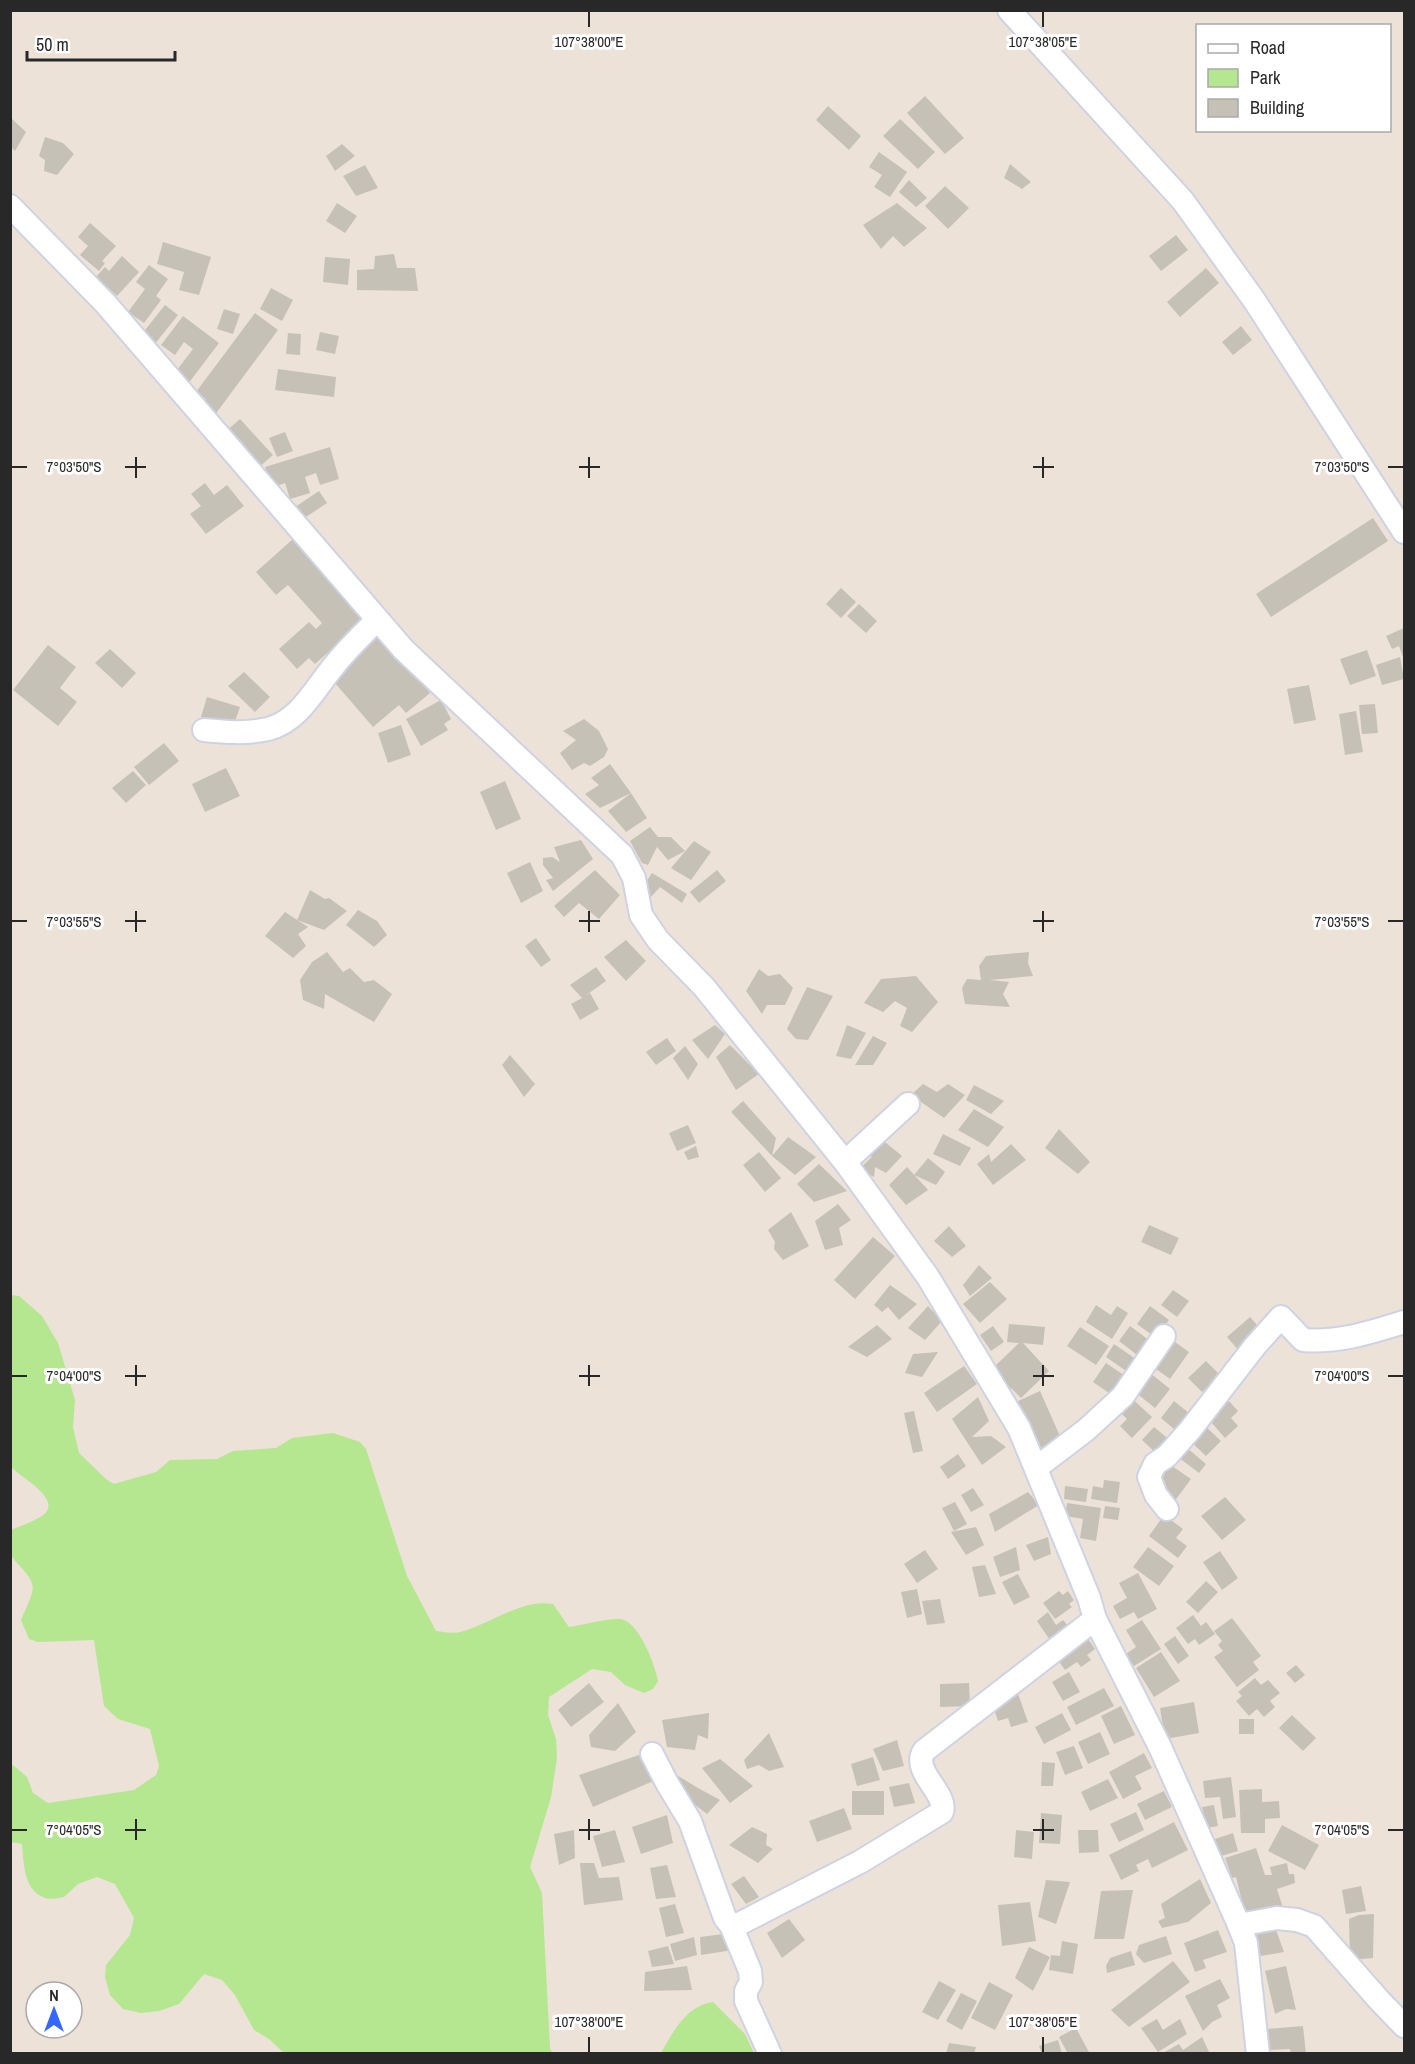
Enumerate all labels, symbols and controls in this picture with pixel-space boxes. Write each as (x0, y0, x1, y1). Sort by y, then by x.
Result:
scale bar (27, 24, 176, 62)
legend (1196, 24, 1391, 132)
text: 107°38'00"E (555, 31, 623, 52)
text: 107°38'05"E (1009, 31, 1077, 52)
text: 50 m (36, 32, 69, 57)
text: Road (1250, 35, 1285, 60)
text: Park (1250, 65, 1281, 90)
text: Building (1250, 95, 1305, 120)
text: 7°03'50"S (46, 456, 102, 477)
text: 7°03'50"S (1314, 456, 1370, 477)
text: 7°03'55"S (46, 911, 102, 932)
text: 7°03'55"S (1314, 911, 1370, 932)
text: 7°04'00"S (46, 1365, 102, 1386)
text: 7°04'00"S (1314, 1365, 1370, 1386)
text: 7°04'05"S (46, 1819, 102, 1840)
text: 7°04'05"S (1314, 1819, 1370, 1840)
north arrow (24, 1980, 84, 2040)
text: N (49, 1984, 59, 2006)
text: 107°38'00"E (555, 2011, 623, 2032)
text: 107°38'05"E (1009, 2011, 1077, 2032)

